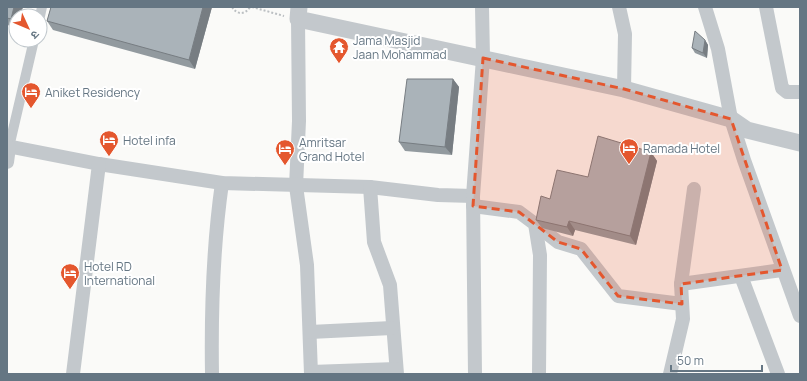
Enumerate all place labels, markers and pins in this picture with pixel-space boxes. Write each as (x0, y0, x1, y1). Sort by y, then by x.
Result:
place label: Jama Masjid Jaan Mohammad (353, 32, 447, 63)
temple icon: Jama Masjid Jaan Mohammad (328, 36, 350, 64)
hotel icon: Aniket Residency (20, 81, 42, 109)
place label: Aniket Residency (45, 84, 141, 101)
hotel icon: Hotel infa (98, 129, 120, 157)
place label: Hotel infa (123, 132, 176, 149)
place label: Amritsar Grand Hotel (299, 134, 365, 165)
hotel icon: Ramada Hotel (618, 137, 640, 165)
hotel icon: Amritsar Grand Hotel (274, 138, 296, 166)
place label: Ramada Hotel (643, 140, 720, 157)
place label: Hotel RD International (84, 258, 155, 289)
hotel icon: Hotel RD International (59, 262, 81, 290)

